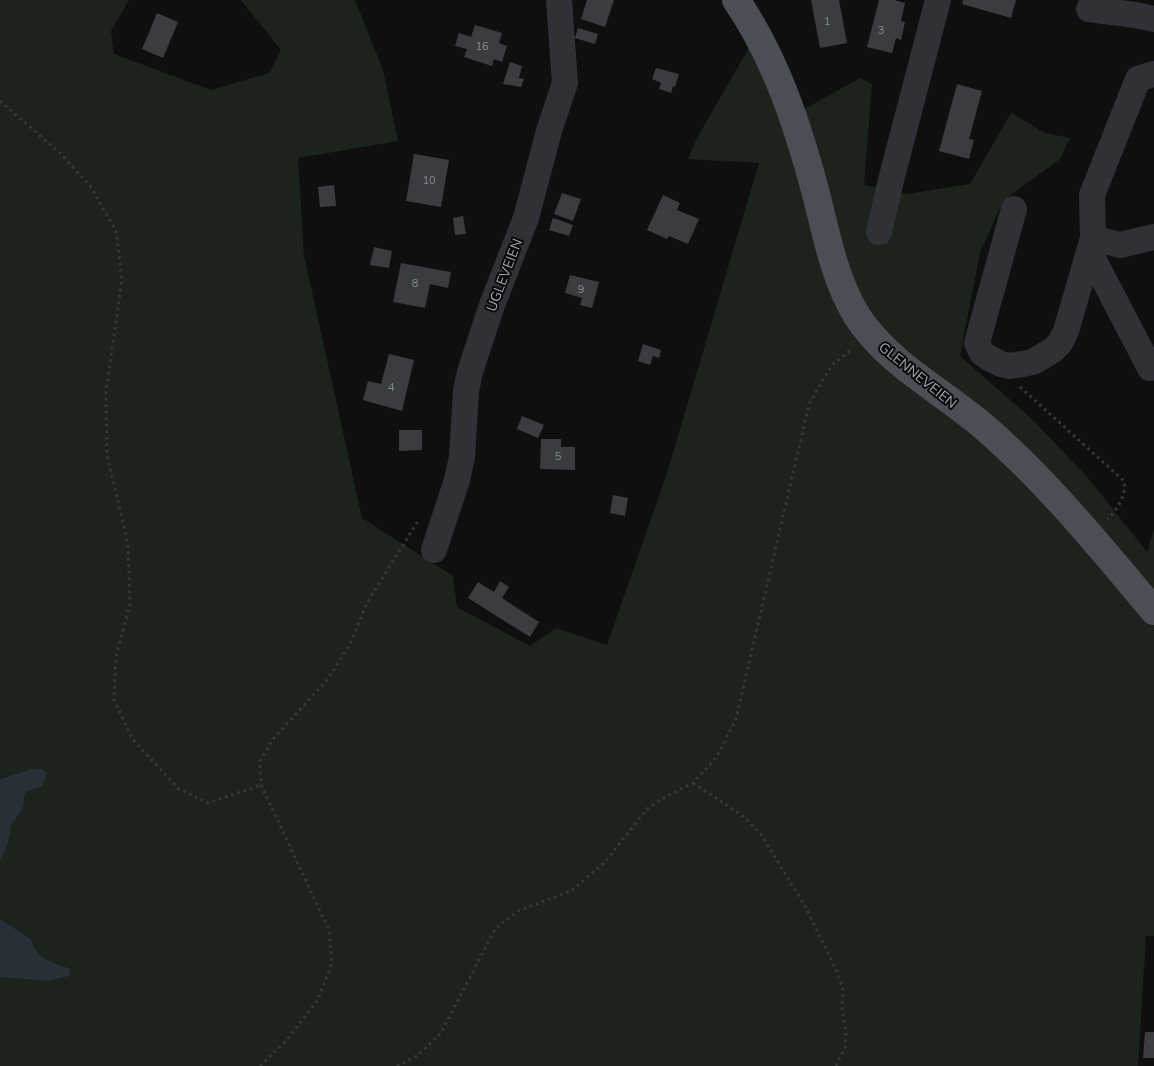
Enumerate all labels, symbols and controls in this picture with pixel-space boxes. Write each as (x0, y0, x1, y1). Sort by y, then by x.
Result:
house number: 1 (824, 14, 830, 28)
house number: 3 (878, 23, 884, 37)
house number: 16 (475, 39, 489, 53)
house number: 10 (422, 173, 436, 187)
street label: UGLEVEIEN (482, 236, 526, 314)
house number: 8 (412, 276, 419, 290)
house number: 9 (578, 282, 584, 296)
street label: GLENNEVEIEN (875, 338, 961, 412)
house number: 4 (388, 380, 395, 394)
house number: 5 (555, 449, 562, 463)

